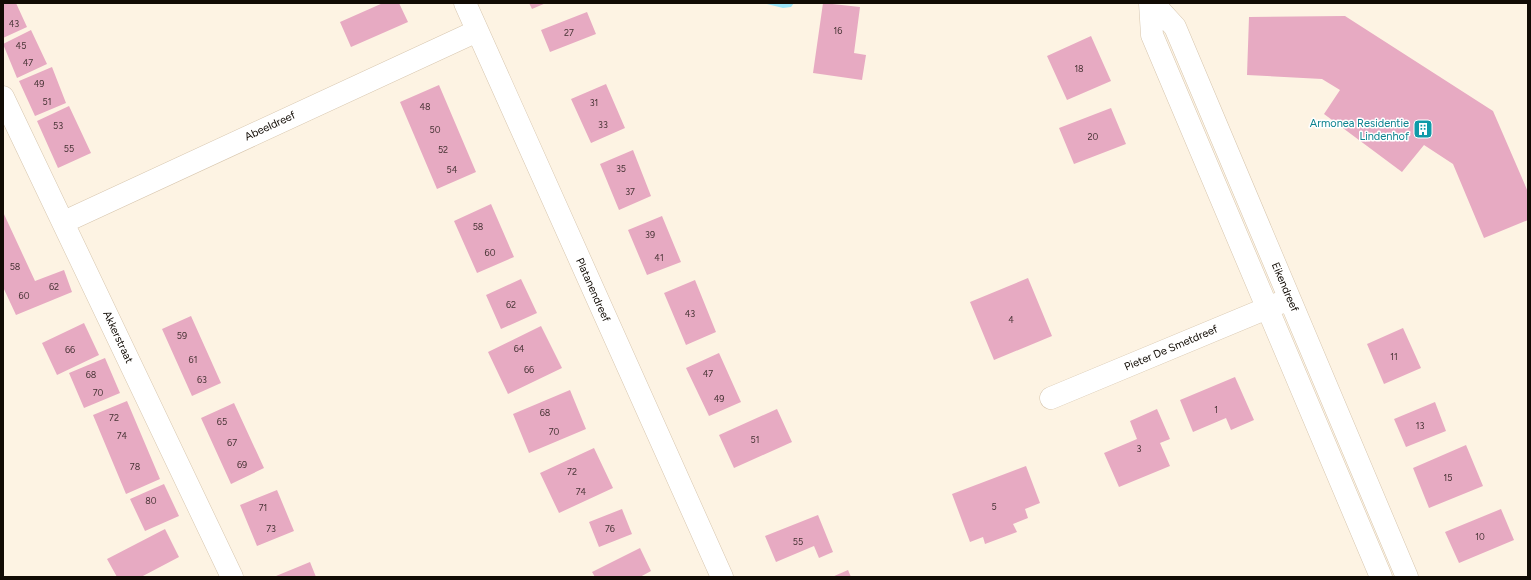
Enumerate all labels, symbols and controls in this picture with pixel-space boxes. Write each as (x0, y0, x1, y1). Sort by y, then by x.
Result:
house number: 43 (9, 18, 19, 29)
house number: 16 (834, 25, 842, 36)
house number: 27 (564, 27, 574, 38)
house number: 45 (16, 40, 26, 51)
house number: 47 (23, 57, 33, 68)
house number: 18 (1074, 63, 1084, 74)
house number: 49 (34, 78, 44, 89)
house number: 51 (43, 96, 51, 107)
house number: 31 (590, 97, 598, 108)
house number: 48 (419, 101, 431, 112)
street label: Abeeldreef (243, 108, 298, 143)
place label: Armonea Residentie Lindenhof (1310, 117, 1410, 143)
building icon: Armonea Residentie Lindenhof (1412, 118, 1434, 140)
house number: 33 (598, 119, 608, 130)
house number: 53 (53, 120, 63, 131)
house number: 50 (430, 124, 441, 135)
house number: 20 (1088, 131, 1099, 142)
house number: 55 (64, 143, 74, 154)
house number: 52 (438, 144, 448, 155)
house number: 35 (616, 163, 626, 174)
house number: 54 (447, 164, 458, 175)
house number: 37 (625, 186, 635, 197)
house number: 58 (473, 221, 484, 232)
house number: 39 (645, 229, 655, 240)
house number: 60 (485, 247, 496, 258)
house number: 41 (654, 252, 664, 263)
street label: Platanendreef (573, 256, 613, 325)
street label: Eikendreef (1269, 260, 1302, 315)
house number: 58 (10, 261, 21, 272)
house number: 62 (49, 281, 59, 292)
house number: 60 (19, 290, 30, 301)
house number: 62 (506, 299, 516, 310)
house number: 43 (685, 308, 695, 319)
street label: Akkerstraat (100, 309, 136, 365)
house number: 4 (1008, 314, 1014, 325)
street label: Pieter De Smetdreef (1122, 322, 1221, 374)
house number: 59 (177, 330, 187, 341)
house number: 64 (514, 343, 525, 354)
house number: 66 (65, 344, 75, 355)
house number: 11 (1390, 351, 1398, 362)
house number: 61 (189, 354, 197, 365)
house number: 66 (524, 364, 534, 375)
house number: 47 (703, 368, 713, 379)
house number: 68 (86, 369, 97, 380)
house number: 63 (197, 374, 207, 385)
house number: 70 (93, 387, 104, 398)
house number: 49 (714, 393, 724, 404)
house number: 1 (1214, 404, 1218, 415)
house number: 68 (540, 407, 551, 418)
house number: 72 (109, 412, 119, 423)
house number: 65 (217, 416, 227, 427)
house number: 13 (1416, 420, 1424, 431)
house number: 70 (549, 426, 560, 437)
house number: 74 (117, 430, 128, 441)
house number: 51 (751, 434, 759, 445)
house number: 67 (227, 437, 237, 448)
house number: 3 (1137, 443, 1142, 454)
house number: 69 (237, 459, 247, 470)
house number: 78 (130, 461, 141, 472)
house number: 72 (567, 466, 577, 477)
house number: 15 (1444, 472, 1452, 483)
house number: 74 (576, 486, 587, 497)
house number: 80 (145, 495, 157, 506)
house number: 5 (991, 501, 997, 512)
house number: 71 (259, 502, 267, 513)
house number: 73 (266, 523, 276, 534)
house number: 76 (605, 523, 615, 534)
house number: 10 (1475, 531, 1485, 542)
house number: 55 (793, 536, 803, 547)

